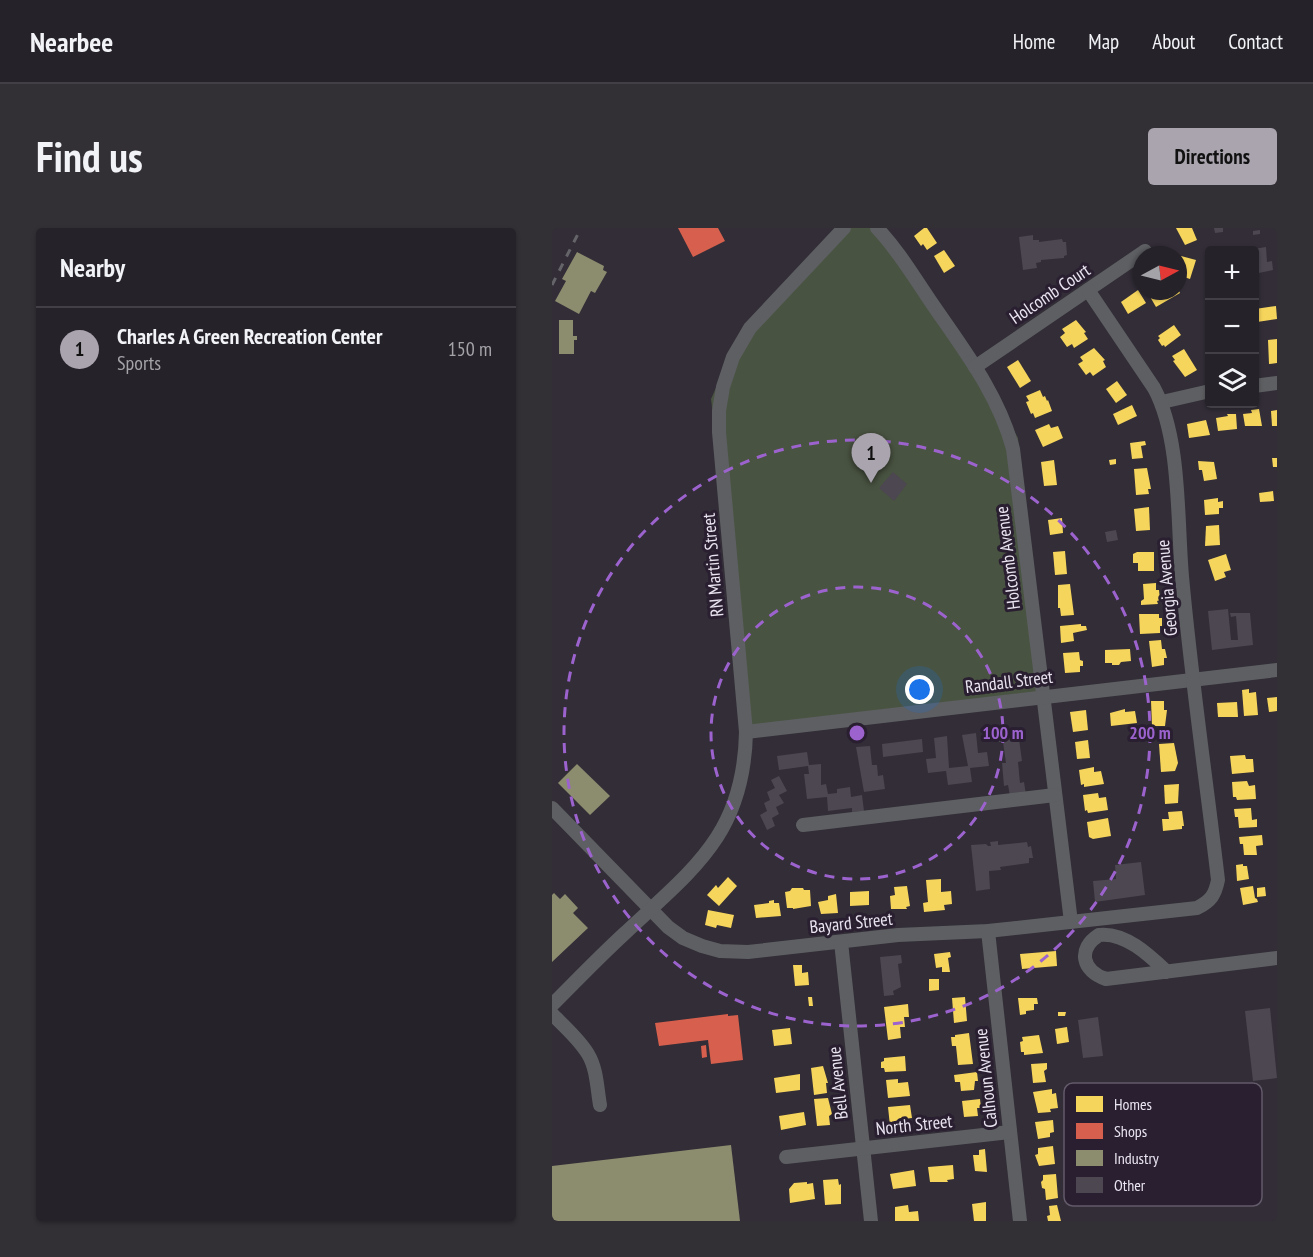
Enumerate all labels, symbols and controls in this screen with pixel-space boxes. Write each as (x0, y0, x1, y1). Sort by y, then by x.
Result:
text: Nearbee (30, 23, 113, 60)
text: Home (1013, 28, 1055, 55)
text: Map (1088, 28, 1119, 55)
text: About (1152, 28, 1195, 55)
text: Contact (1228, 28, 1283, 55)
button: Directions (1148, 128, 1277, 185)
text: Find us (36, 129, 143, 184)
north arrow (1133, 246, 1187, 300)
map controls (1205, 246, 1259, 408)
button: + (1205, 246, 1259, 300)
text: Nearby (60, 251, 125, 284)
street label: Holcomb Court (1005, 258, 1095, 329)
button: − (1205, 300, 1259, 354)
text: Charles A Green Recreation Center (117, 322, 382, 350)
text: 1 (75, 336, 84, 362)
text: 150 m (448, 336, 492, 362)
text: Sports (117, 350, 161, 376)
button: layers (1205, 354, 1259, 408)
pin: 1 (852, 434, 890, 483)
street label: Holcomb Avenue (990, 505, 1025, 611)
street label: RN Martin Street (697, 512, 728, 618)
street label: Georgia Avenue (1151, 539, 1182, 637)
street label: Randall Street (964, 665, 1054, 698)
your location (905, 675, 934, 704)
text: 100 m (982, 721, 1024, 744)
text: 200 m (1129, 721, 1171, 744)
centre of rings (847, 723, 867, 743)
street label: Bayard Street (808, 907, 894, 938)
street label: Calhoun Avenue (969, 1027, 1002, 1129)
street label: Bell Avenue (822, 1045, 853, 1121)
legend (1064, 1083, 1262, 1206)
text: Homes (1114, 1094, 1152, 1114)
street label: North Street (875, 1109, 953, 1140)
text: Shops (1114, 1121, 1147, 1141)
text: Industry (1114, 1148, 1159, 1168)
text: Other (1114, 1175, 1146, 1195)

